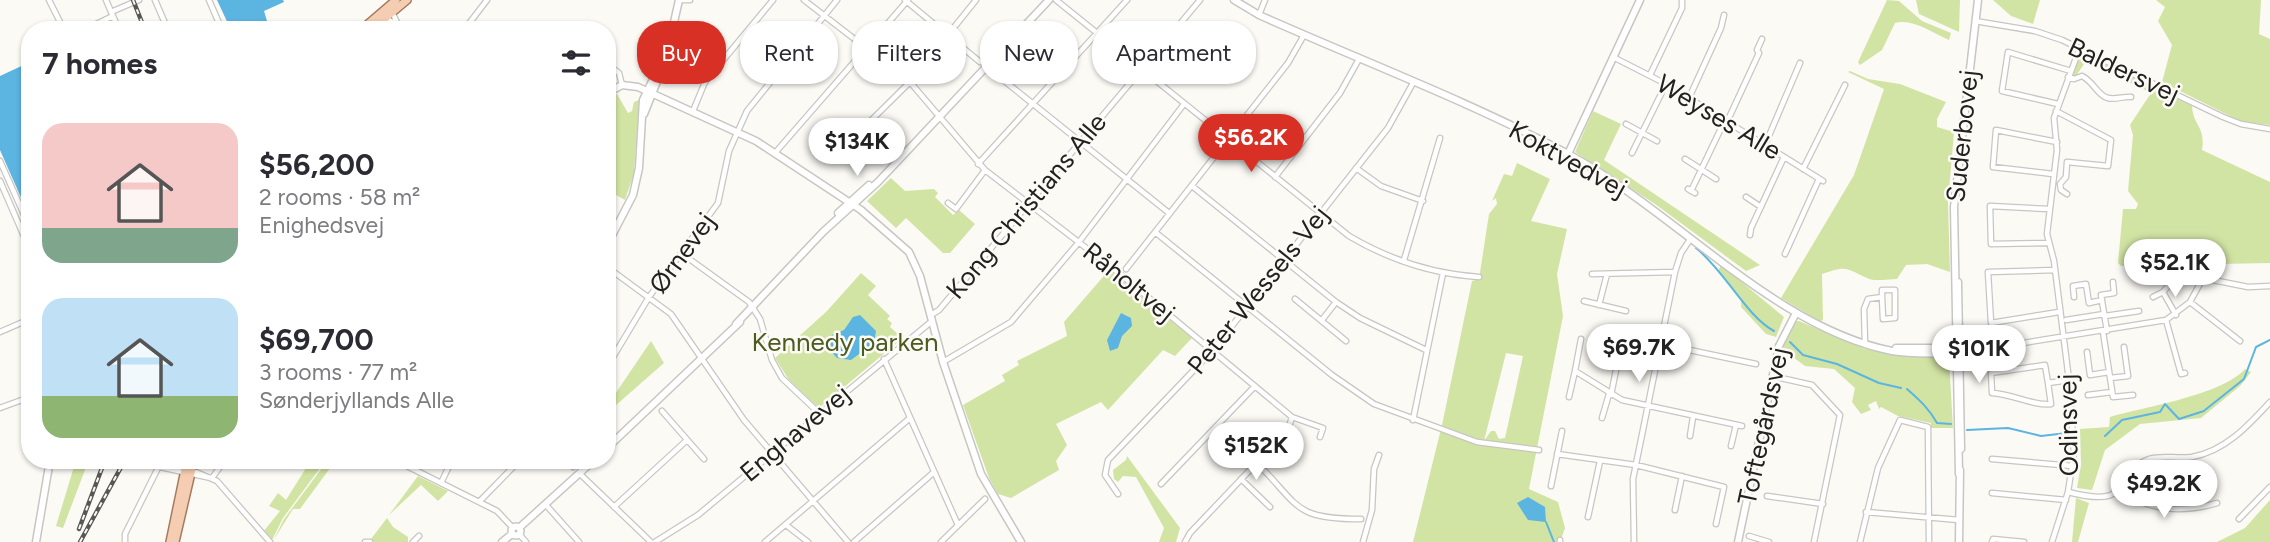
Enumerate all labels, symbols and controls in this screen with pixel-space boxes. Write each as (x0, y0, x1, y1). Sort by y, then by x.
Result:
chip: Buy (637, 21, 726, 84)
chip: Rent (740, 21, 838, 84)
chip: Filters (852, 21, 966, 84)
chip: New (980, 21, 1078, 84)
chip: Apartment (1092, 21, 1256, 84)
street label: Baldersvej (2063, 30, 2185, 110)
icon: filters (557, 44, 595, 82)
text: 7 homes (42, 45, 157, 82)
street label: Weyses Alle (1651, 67, 1787, 167)
street label: Suderbovej (1939, 68, 1985, 204)
street label: Kong Christians Alle (939, 107, 1113, 305)
street label: Koktvedvej (1503, 113, 1633, 205)
pin: $56.2K (1194, 114, 1308, 174)
pin: $134K (808, 118, 906, 178)
text: $56.2K (1214, 123, 1288, 151)
text: $134K (824, 127, 890, 155)
text: $56,200 (259, 146, 374, 183)
icon: home (98, 151, 182, 235)
text: 2 rooms · 58 m² (259, 183, 420, 211)
street label: Peter Wessels Vej (1180, 199, 1336, 381)
street label: Ørnevej (642, 206, 722, 300)
text: Enighedsvej (259, 211, 384, 239)
street label: Råholtvej (1077, 235, 1181, 329)
pin: $52.1K (2118, 240, 2232, 299)
text: $52.1K (2140, 248, 2210, 276)
text: $69,700 (259, 321, 374, 358)
pin: $69.7K (1582, 324, 1696, 384)
icon: home (98, 326, 182, 410)
park label: Kennedy parken (752, 326, 938, 358)
pin: $101K (1930, 326, 2028, 385)
text: $69.7K (1602, 333, 1676, 361)
text: $101K (1948, 334, 2010, 362)
street label: Toftegårdsvej (1731, 344, 1795, 508)
text: 3 rooms · 77 m² (259, 358, 417, 386)
street label: Odinsvej (2051, 373, 2085, 477)
street label: Enghavevej (733, 378, 857, 488)
text: Sønderjyllands Alle (259, 386, 454, 414)
pin: $152K (1207, 422, 1305, 482)
text: $152K (1224, 431, 1288, 459)
pin: $49.2K (2107, 461, 2221, 520)
text: $49.2K (2127, 469, 2201, 497)

